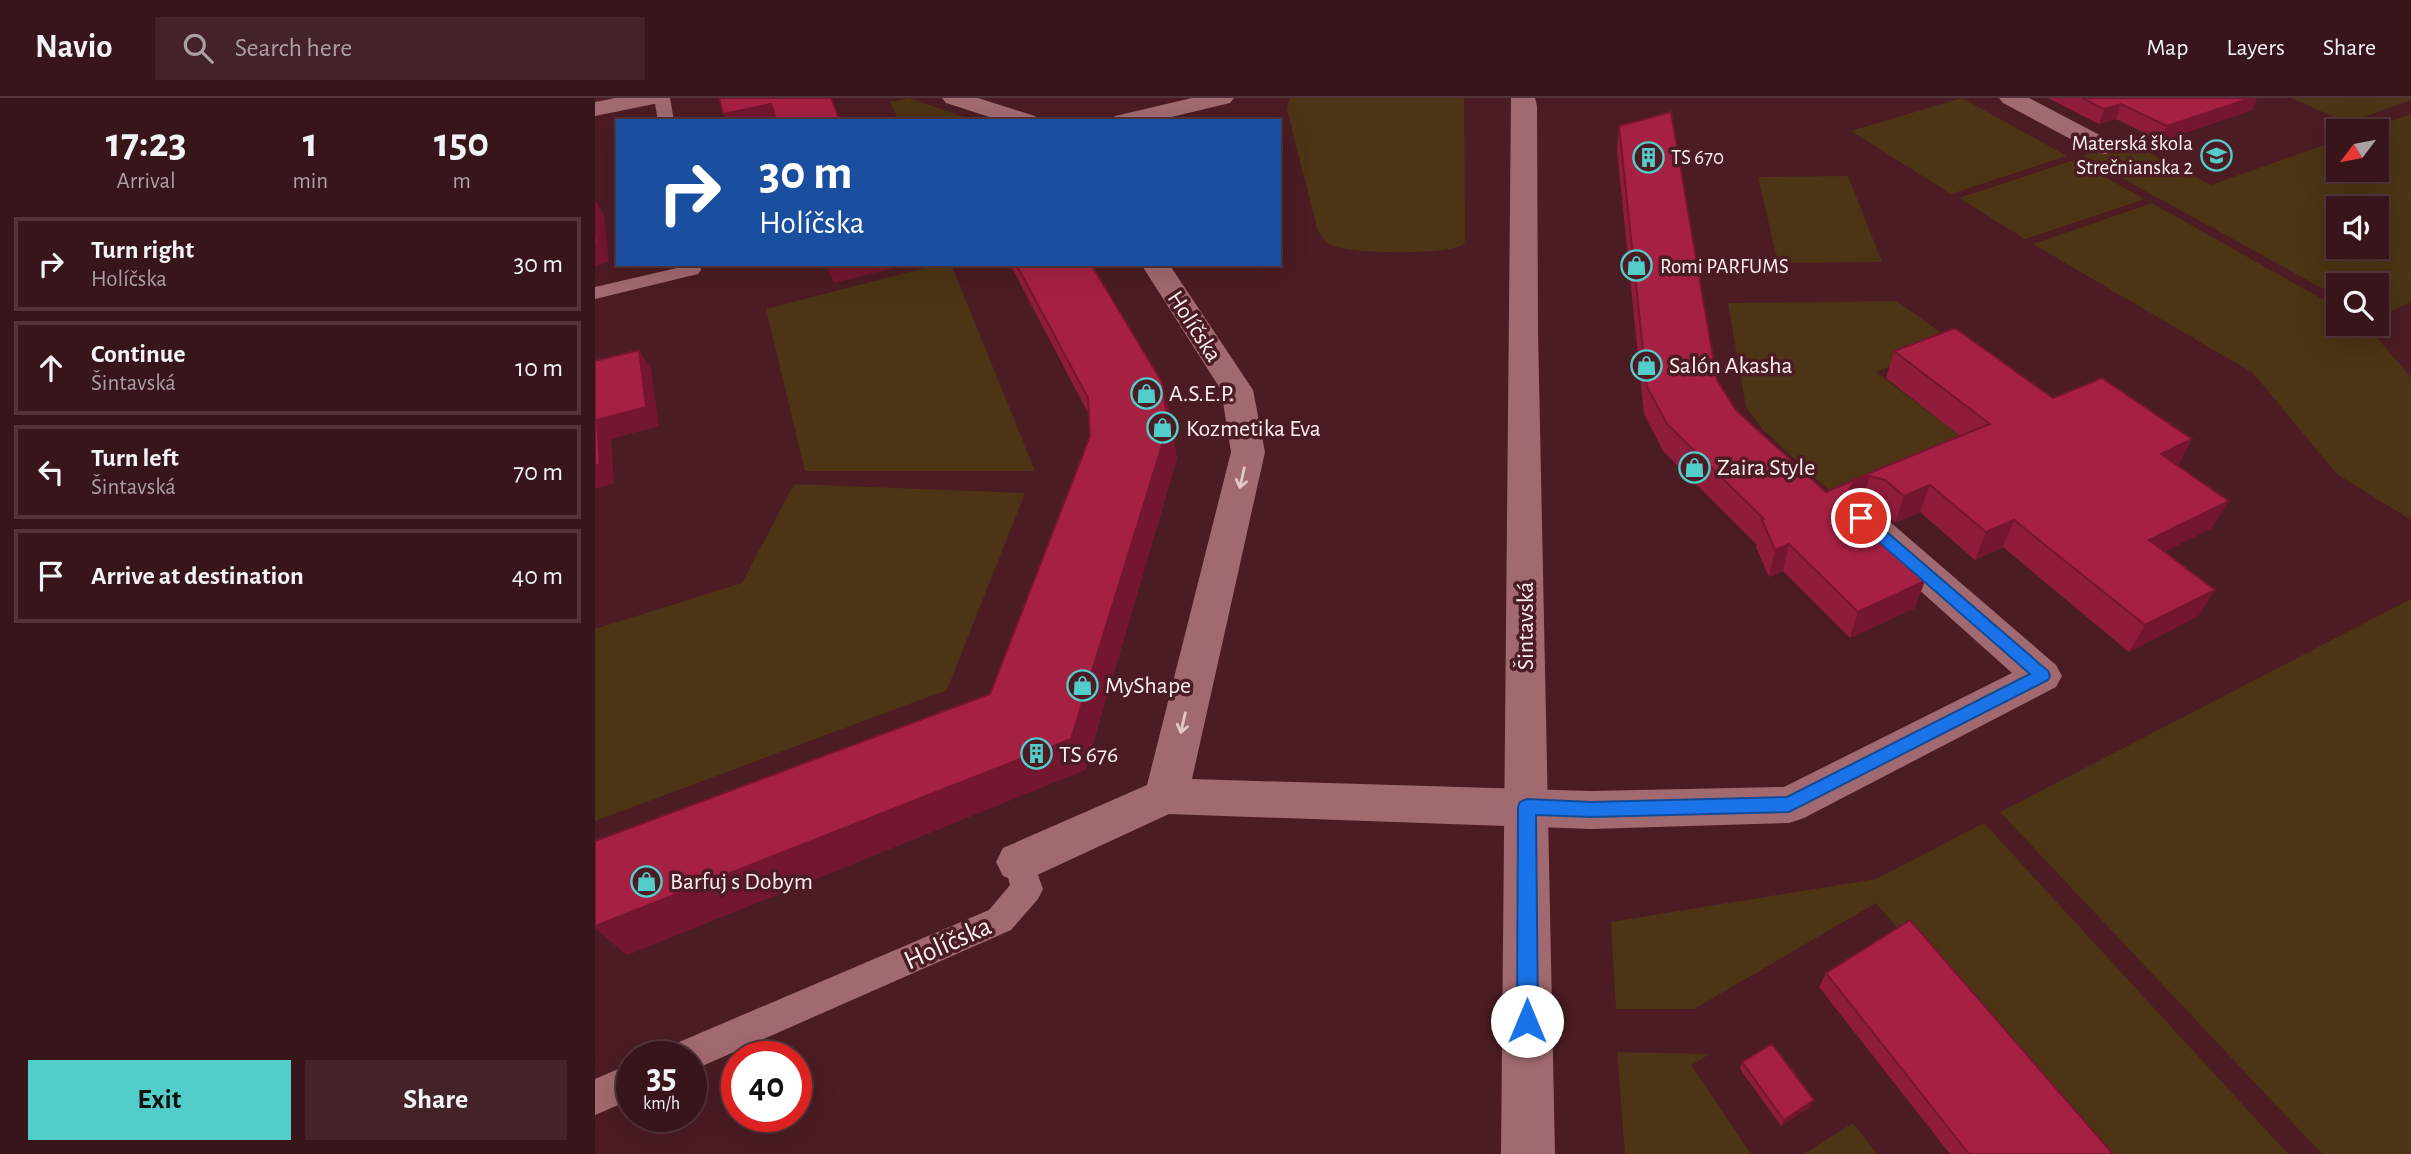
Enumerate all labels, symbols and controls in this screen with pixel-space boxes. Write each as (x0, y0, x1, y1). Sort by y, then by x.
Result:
search box (155, 17, 645, 80)
icon: search (179, 29, 217, 67)
text: Navio (35, 31, 113, 64)
text: Search here (235, 35, 352, 61)
text: Map (2146, 36, 2188, 60)
text: Layers (2226, 36, 2285, 60)
text: Share (2323, 36, 2376, 60)
north arrow (2326, 119, 2389, 182)
map controls (2326, 119, 2389, 336)
text: 17:23 (106, 122, 187, 164)
text: 1 (303, 122, 318, 164)
text: 150 (434, 122, 489, 164)
place label: Materská škola Strečnianska 2 (2072, 133, 2193, 178)
school or university icon: Materská škola Strečnianska 2 (2199, 138, 2233, 172)
building icon: TS 670 (1631, 140, 1665, 174)
icon: right (644, 147, 735, 238)
place label: TS 670 (1671, 147, 1724, 168)
text: 30 m (759, 149, 853, 198)
text: Arrival (117, 170, 176, 193)
text: min (292, 170, 328, 193)
text: m (452, 170, 471, 193)
button: sound (2326, 196, 2389, 259)
text: Holíčska (759, 207, 865, 239)
text: Turn right (91, 237, 194, 263)
icon: right (32, 245, 70, 283)
shop icon: Romi PARFUMS (1620, 249, 1654, 283)
text: 30 m (513, 251, 563, 277)
place label: Romi PARFUMS (1660, 256, 1789, 277)
text: Holíčska (91, 268, 167, 291)
button: search (2326, 273, 2389, 336)
street label: Holíčska (1163, 287, 1226, 366)
text: Continue (91, 341, 186, 367)
shop icon: Salón Akasha (1629, 348, 1663, 382)
icon: ahead (32, 349, 70, 387)
place label: Salón Akasha (1669, 354, 1793, 378)
text: 10 m (515, 355, 563, 381)
text: Šintavská (91, 372, 176, 395)
shop icon: A.S.E.P. (1129, 376, 1163, 410)
place label: A.S.E.P. (1169, 382, 1234, 406)
shop icon: Kozmetika Eva (1146, 411, 1180, 445)
place label: Kozmetika Eva (1186, 417, 1321, 441)
text: Turn left (91, 445, 179, 471)
shop icon: Zaira Style (1677, 450, 1711, 484)
icon: left (32, 453, 70, 491)
place label: Zaira Style (1717, 456, 1815, 480)
text: 70 m (513, 459, 563, 485)
one-way arrow (1235, 466, 1248, 489)
text: Šintavská (91, 476, 176, 499)
pin (1831, 488, 1891, 548)
icon: arrive (1842, 499, 1880, 537)
icon: arrive (32, 557, 70, 595)
text: Arrive at destination (91, 563, 304, 589)
text: 40 m (512, 563, 563, 589)
street label: Šintavská (1513, 582, 1538, 670)
shop icon: MyShape (1065, 668, 1099, 702)
place label: MyShape (1105, 674, 1191, 698)
one-way arrow (1176, 711, 1189, 734)
building icon: TS 676 (1019, 737, 1053, 771)
place label: TS 676 (1059, 743, 1118, 767)
shop icon: Barfuj s Dobym (630, 864, 664, 898)
place label: Barfuj s Dobym (670, 870, 813, 894)
street label: Holíčska (900, 912, 996, 975)
position arrow (1490, 984, 1564, 1058)
speed limit sign: 40 (721, 1041, 812, 1132)
button: Exit (28, 1060, 291, 1140)
button: Share (305, 1060, 567, 1140)
text: 35 (646, 1060, 677, 1095)
text: km/h (643, 1095, 680, 1113)

